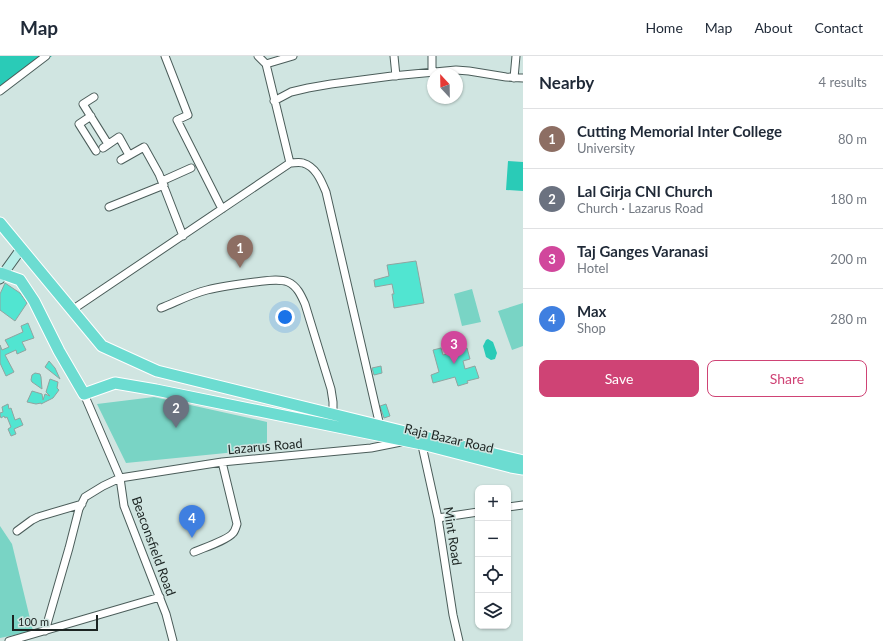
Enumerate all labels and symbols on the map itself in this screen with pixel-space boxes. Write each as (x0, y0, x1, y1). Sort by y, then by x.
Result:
north arrow (427, 68, 463, 104)
pin: 1 (227, 235, 253, 268)
your location (275, 307, 295, 327)
pin: 3 (441, 331, 467, 364)
pin: 2 (163, 395, 189, 428)
street label: Raja Bazar Road (403, 420, 495, 456)
street label: Lazarus Road (227, 435, 303, 457)
street label: Beaconsfield Road (129, 494, 179, 598)
pin: 4 (179, 505, 205, 538)
street label: Mint Road (440, 506, 466, 566)
scale bar (12, 613, 98, 632)

